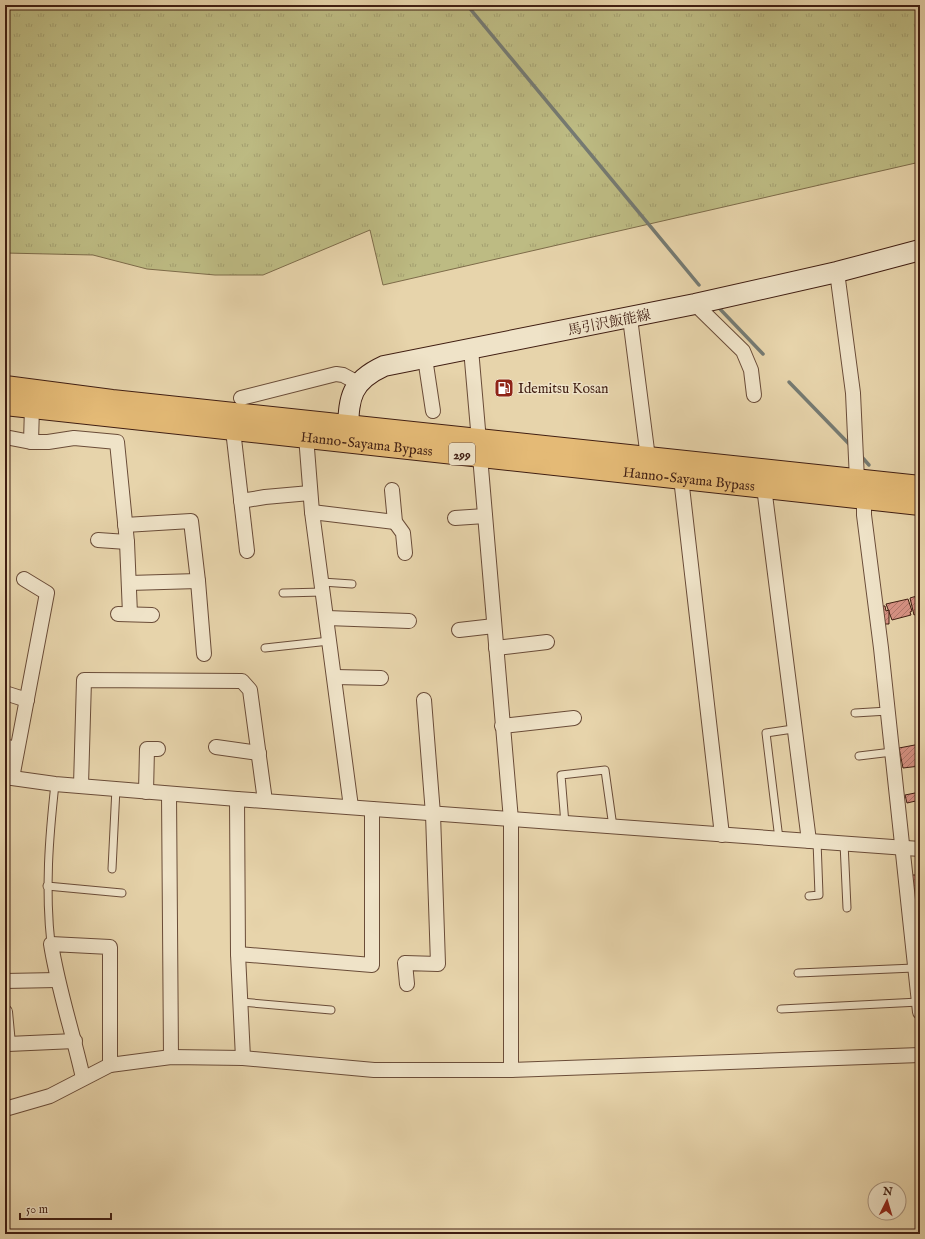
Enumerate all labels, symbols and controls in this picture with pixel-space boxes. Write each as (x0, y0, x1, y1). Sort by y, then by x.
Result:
street label: 馬引沢飯能線 (566, 306, 652, 340)
fuel station icon: Idemitsu Kosan (493, 377, 515, 399)
place label: Idemitsu Kosan (518, 380, 609, 398)
street label: Hanno-Sayama Bypass (300, 428, 434, 461)
road number: 299 (449, 443, 475, 465)
street label: Hanno-Sayama Bypass (622, 464, 756, 496)
north arrow (867, 1181, 907, 1221)
text: N (881, 1185, 894, 1199)
scale bar (20, 1195, 111, 1221)
text: 50 m (26, 1202, 48, 1217)

